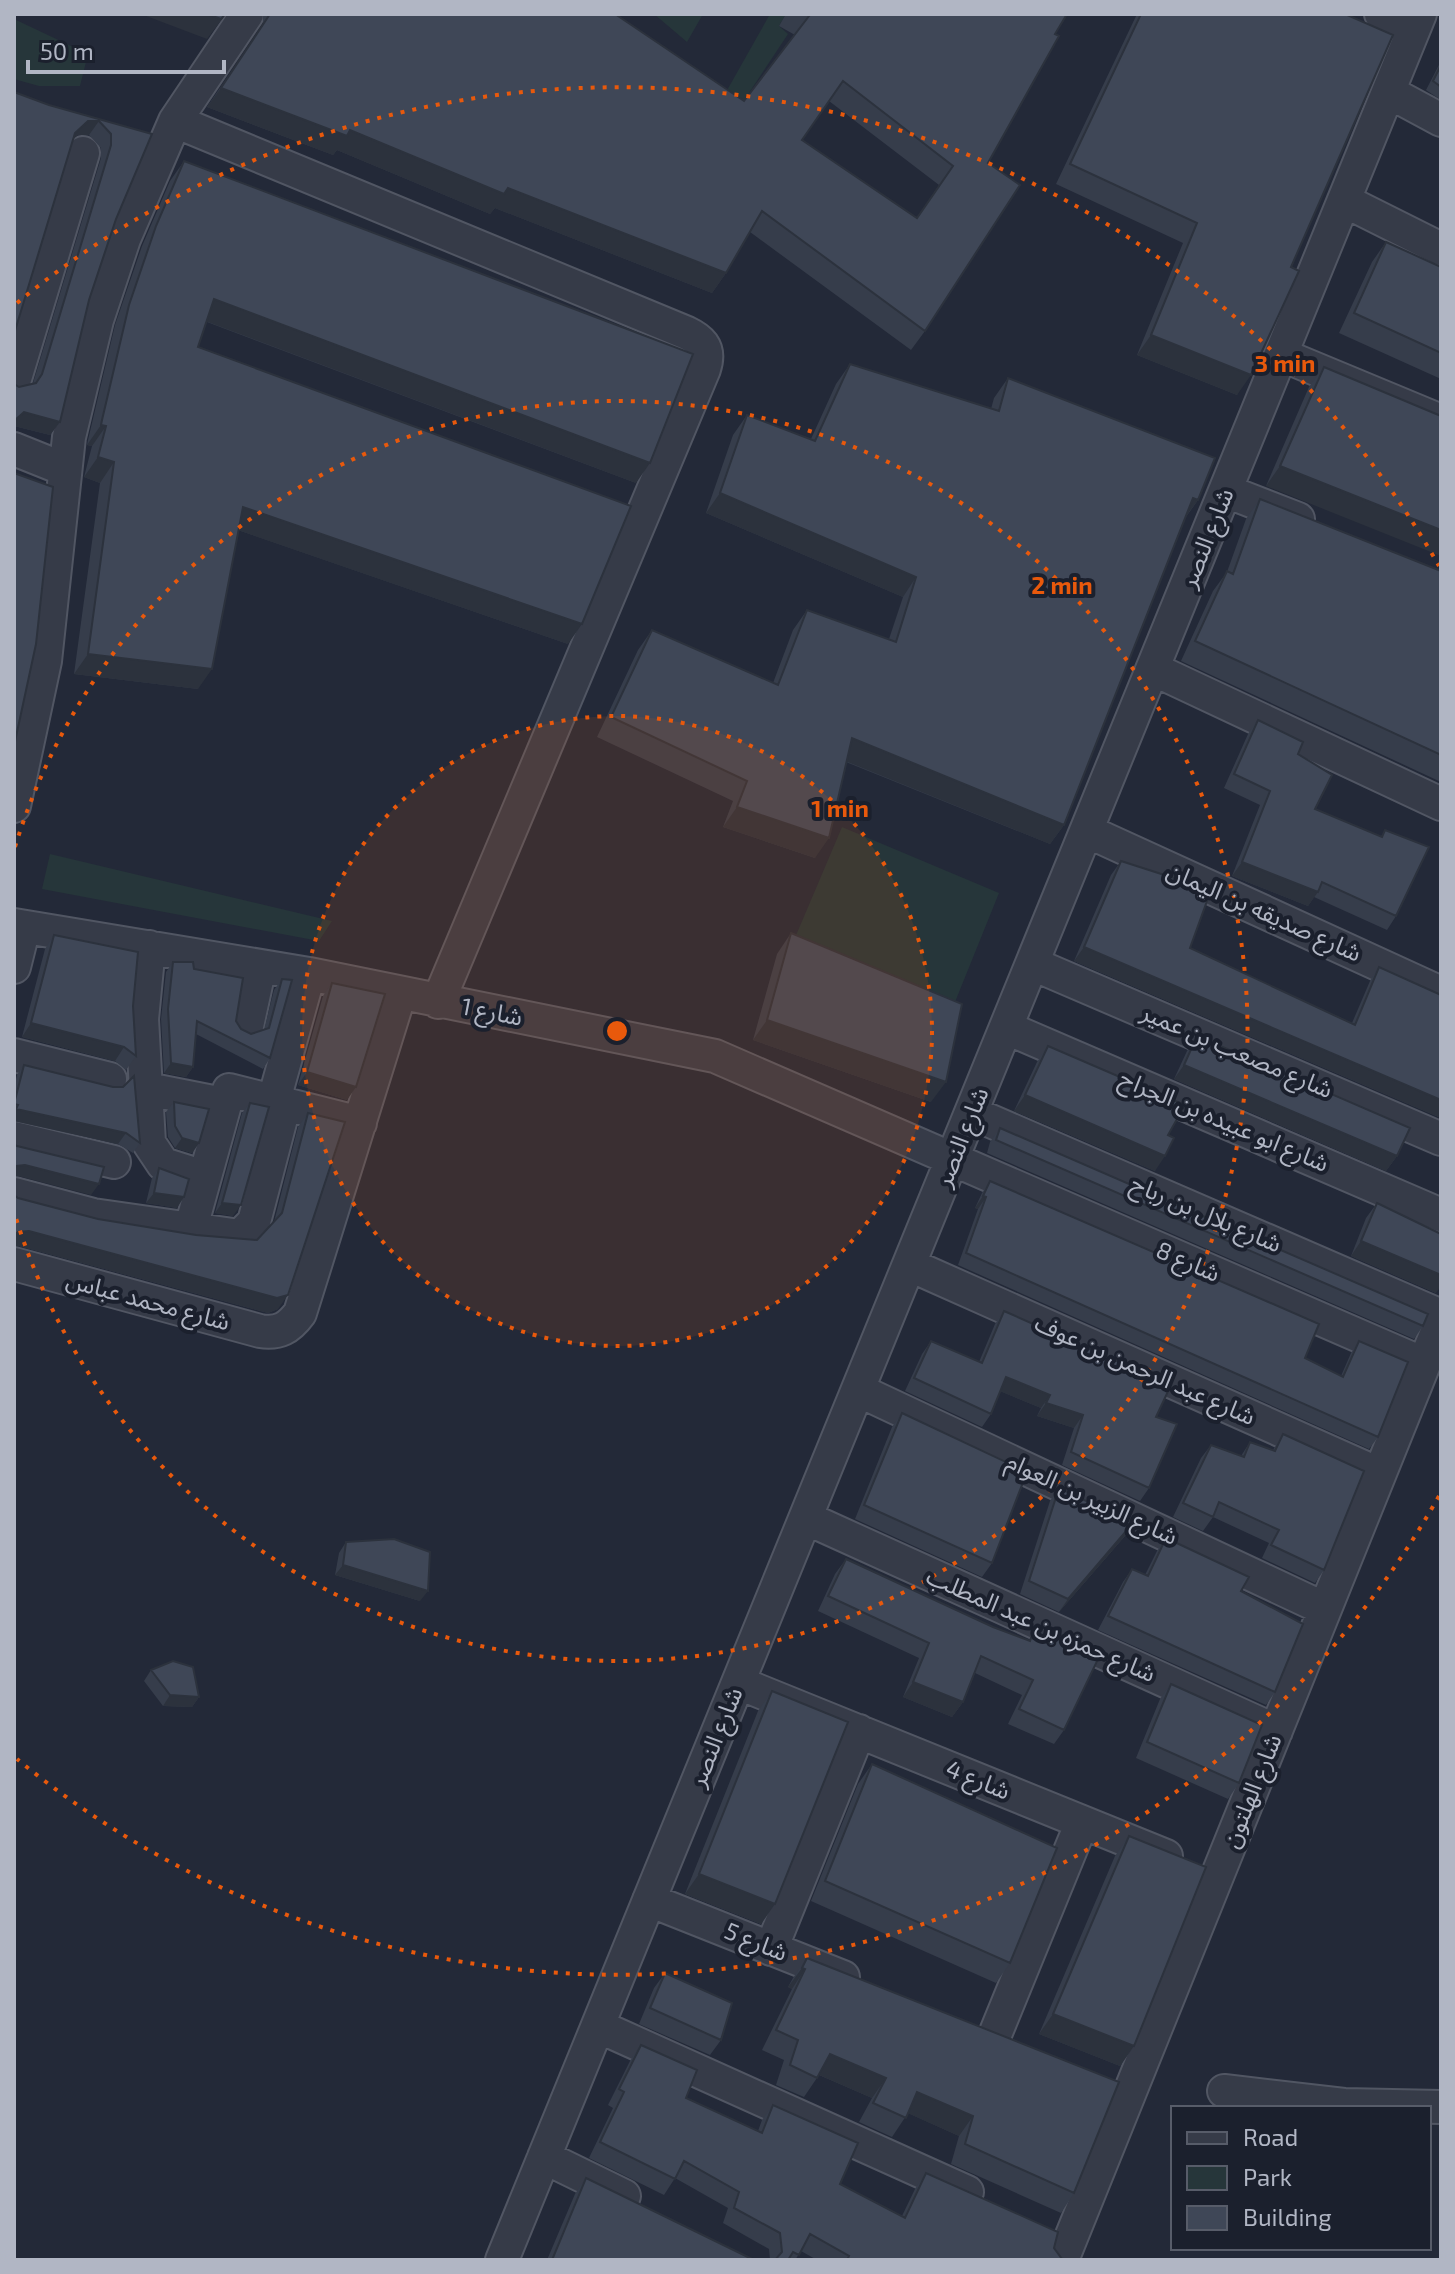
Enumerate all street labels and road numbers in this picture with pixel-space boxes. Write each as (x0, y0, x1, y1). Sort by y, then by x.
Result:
street label: شارع النصر (1172, 484, 1242, 594)
street label: شارع صديقه بن اليمان (1161, 855, 1367, 970)
street label: شارع 1 (458, 990, 525, 1035)
street label: شارع مصعب بن عمير (1135, 996, 1338, 1107)
street label: شارع ابو عبيده بن الجراح (1114, 1062, 1334, 1181)
street label: شارع النصر (927, 1083, 997, 1193)
street label: شارع بلال بن رباح (1125, 1168, 1286, 1261)
street label: شارع 8 (1151, 1234, 1225, 1291)
street label: شارع محمد عباس (62, 1264, 233, 1339)
street label: شارع عبد الرحمن بن عوف (1029, 1307, 1260, 1434)
street label: شارع الزبير بن العوام (1000, 1445, 1183, 1555)
street label: شارع حمزه بن عبد المطلب (921, 1560, 1161, 1691)
street label: شارع النصر (681, 1683, 751, 1793)
street label: شارع الهلتون (1215, 1729, 1290, 1853)
street label: شارع 4 (941, 1753, 1015, 1808)
street label: شارع 5 (719, 1915, 792, 1970)

